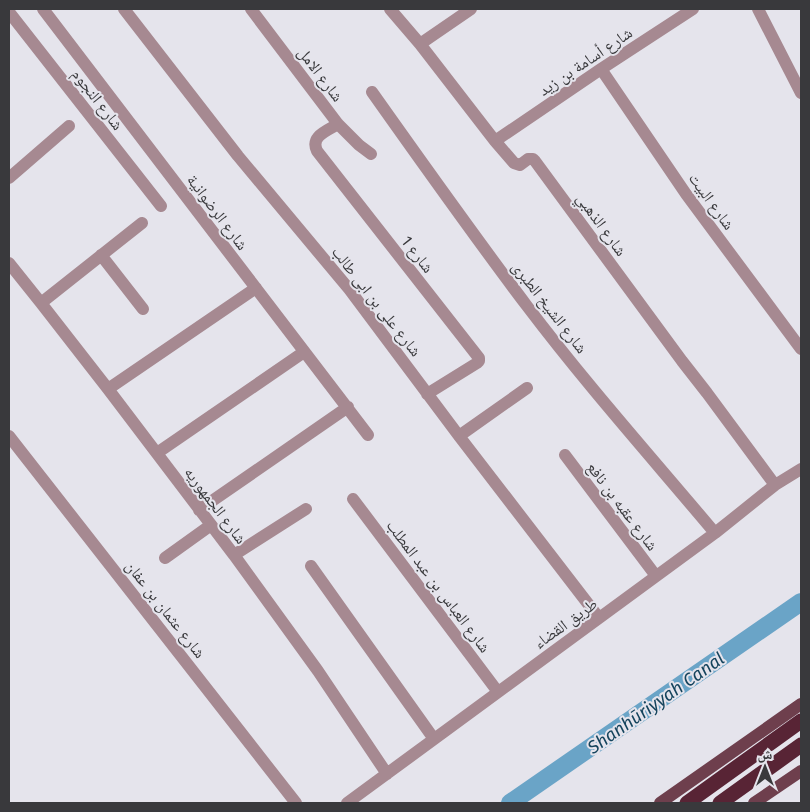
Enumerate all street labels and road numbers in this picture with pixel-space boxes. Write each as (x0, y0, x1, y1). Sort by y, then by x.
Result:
street label: شارع أسامة بن زيد (535, 23, 636, 101)
street label: شارع الامل (293, 43, 347, 106)
street label: شارع النجوم (67, 65, 127, 134)
street label: شارع البيت (684, 169, 738, 234)
street label: شارع الرضوانية (182, 171, 252, 254)
street label: شارع الذهبي (570, 189, 631, 261)
street label: شارع 1 (397, 232, 438, 277)
street label: شارع على بن ابى طالب (327, 243, 425, 361)
street label: شارع الشيخ الطبرى (507, 258, 591, 358)
street label: شارع عقبه بن نافع (582, 458, 662, 555)
street label: شارع الجمهوريه (180, 463, 251, 548)
street label: شارع العباس بن عبد المطلب (382, 516, 495, 657)
street label: شارع عثمان بن عفان (121, 557, 210, 662)
street label: طريق القضاء (530, 594, 601, 654)

